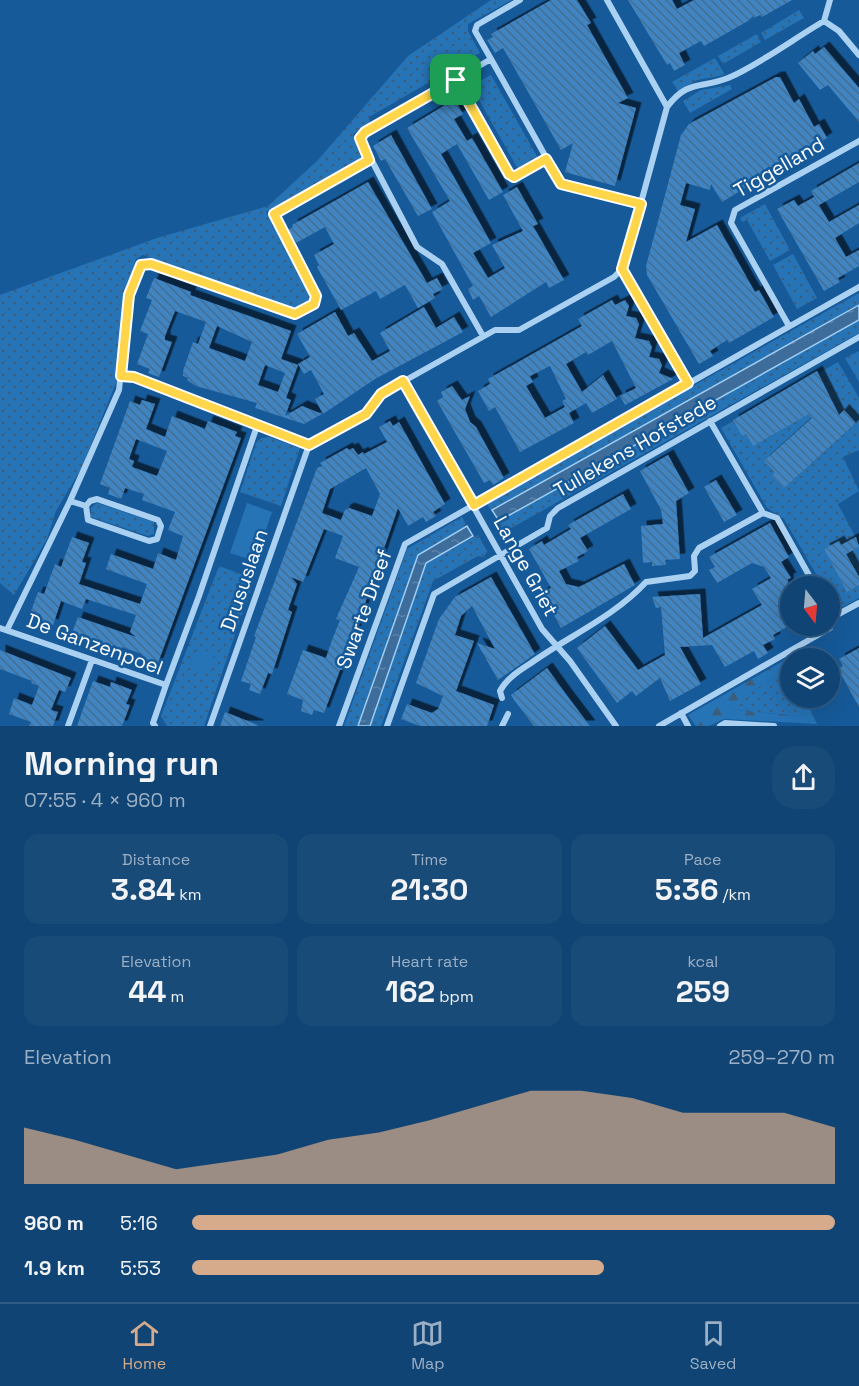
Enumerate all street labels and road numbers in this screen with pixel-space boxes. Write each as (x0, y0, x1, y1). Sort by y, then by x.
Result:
street label: Tiggelland (729, 131, 829, 203)
street label: Tullekens Hofstede (549, 389, 721, 503)
street label: Lange Griet (488, 511, 564, 621)
street label: Drususlaan (214, 525, 274, 635)
street label: Swarte Dreef (330, 545, 398, 672)
street label: De Ganzenpoel (23, 607, 167, 681)

